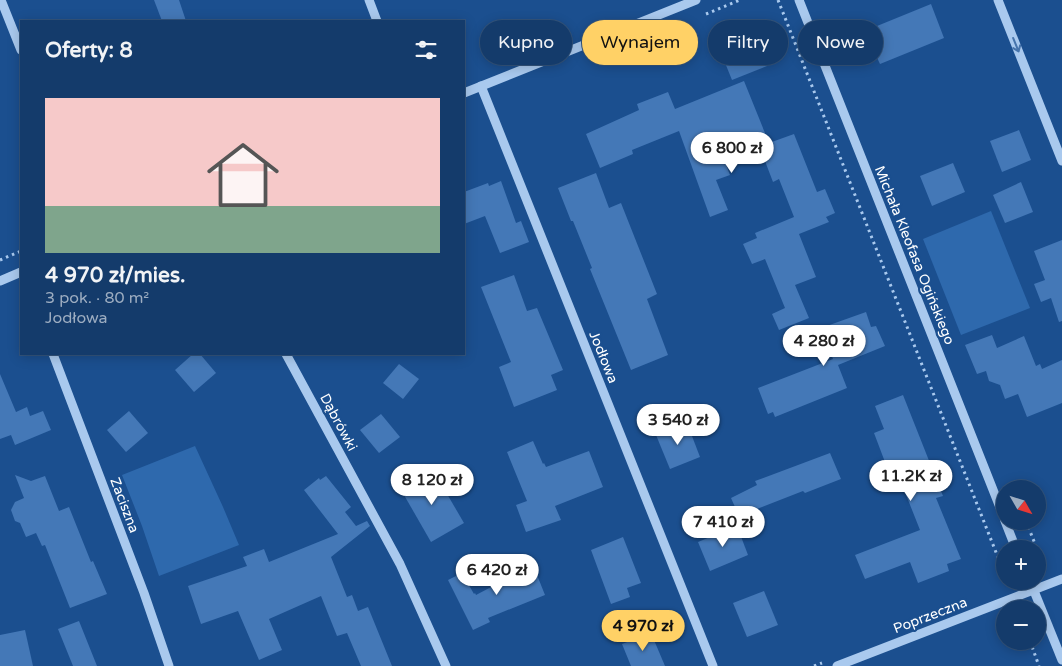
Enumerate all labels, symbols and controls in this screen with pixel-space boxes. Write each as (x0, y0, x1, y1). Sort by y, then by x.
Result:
chip: Kupno (480, 20, 572, 65)
chip: Wynajem (582, 20, 698, 65)
chip: Filtry (708, 20, 788, 65)
chip: Nowe (798, 20, 883, 65)
icon: filters (412, 36, 440, 64)
one-way arrow (1012, 37, 1021, 52)
text: Oferty: 8 (45, 38, 133, 63)
icon: home (198, 130, 288, 220)
pin: 6 800 zł (680, 132, 784, 174)
text: 6 800 zł (702, 138, 762, 158)
street label: Michała Kleofasa Ogińskiego (871, 163, 958, 347)
text: 4 970 zł/mies. (45, 263, 186, 288)
text: 3 pok. · 80 m² (45, 288, 149, 308)
text: Jodłowa (45, 308, 108, 328)
pin: 4 280 zł (772, 324, 876, 367)
street label: Jodłowa (585, 329, 622, 386)
text: 4 280 zł (794, 331, 854, 351)
street label: Dąbrówki (316, 391, 361, 454)
pin: 3 540 zł (626, 404, 730, 446)
text: 3 540 zł (648, 410, 708, 430)
pin: 11.2K zł (859, 460, 963, 502)
pin: 8 120 zł (380, 464, 484, 506)
text: 11.2K zł (880, 466, 942, 486)
text: 8 120 zł (402, 470, 462, 490)
street label: Zaciszna (106, 475, 143, 535)
north arrow (996, 480, 1046, 530)
map controls (996, 480, 1046, 650)
pin: 7 410 zł (671, 506, 775, 548)
text: 7 410 zł (693, 512, 753, 532)
button: + (996, 540, 1046, 590)
pin: 6 420 zł (445, 554, 549, 596)
text: 6 420 zł (467, 560, 527, 580)
street label: Poprzeczna (891, 594, 969, 637)
button: − (996, 600, 1046, 650)
pin: 4 970 zł (591, 610, 695, 652)
text: 4 970 zł (613, 616, 673, 636)

